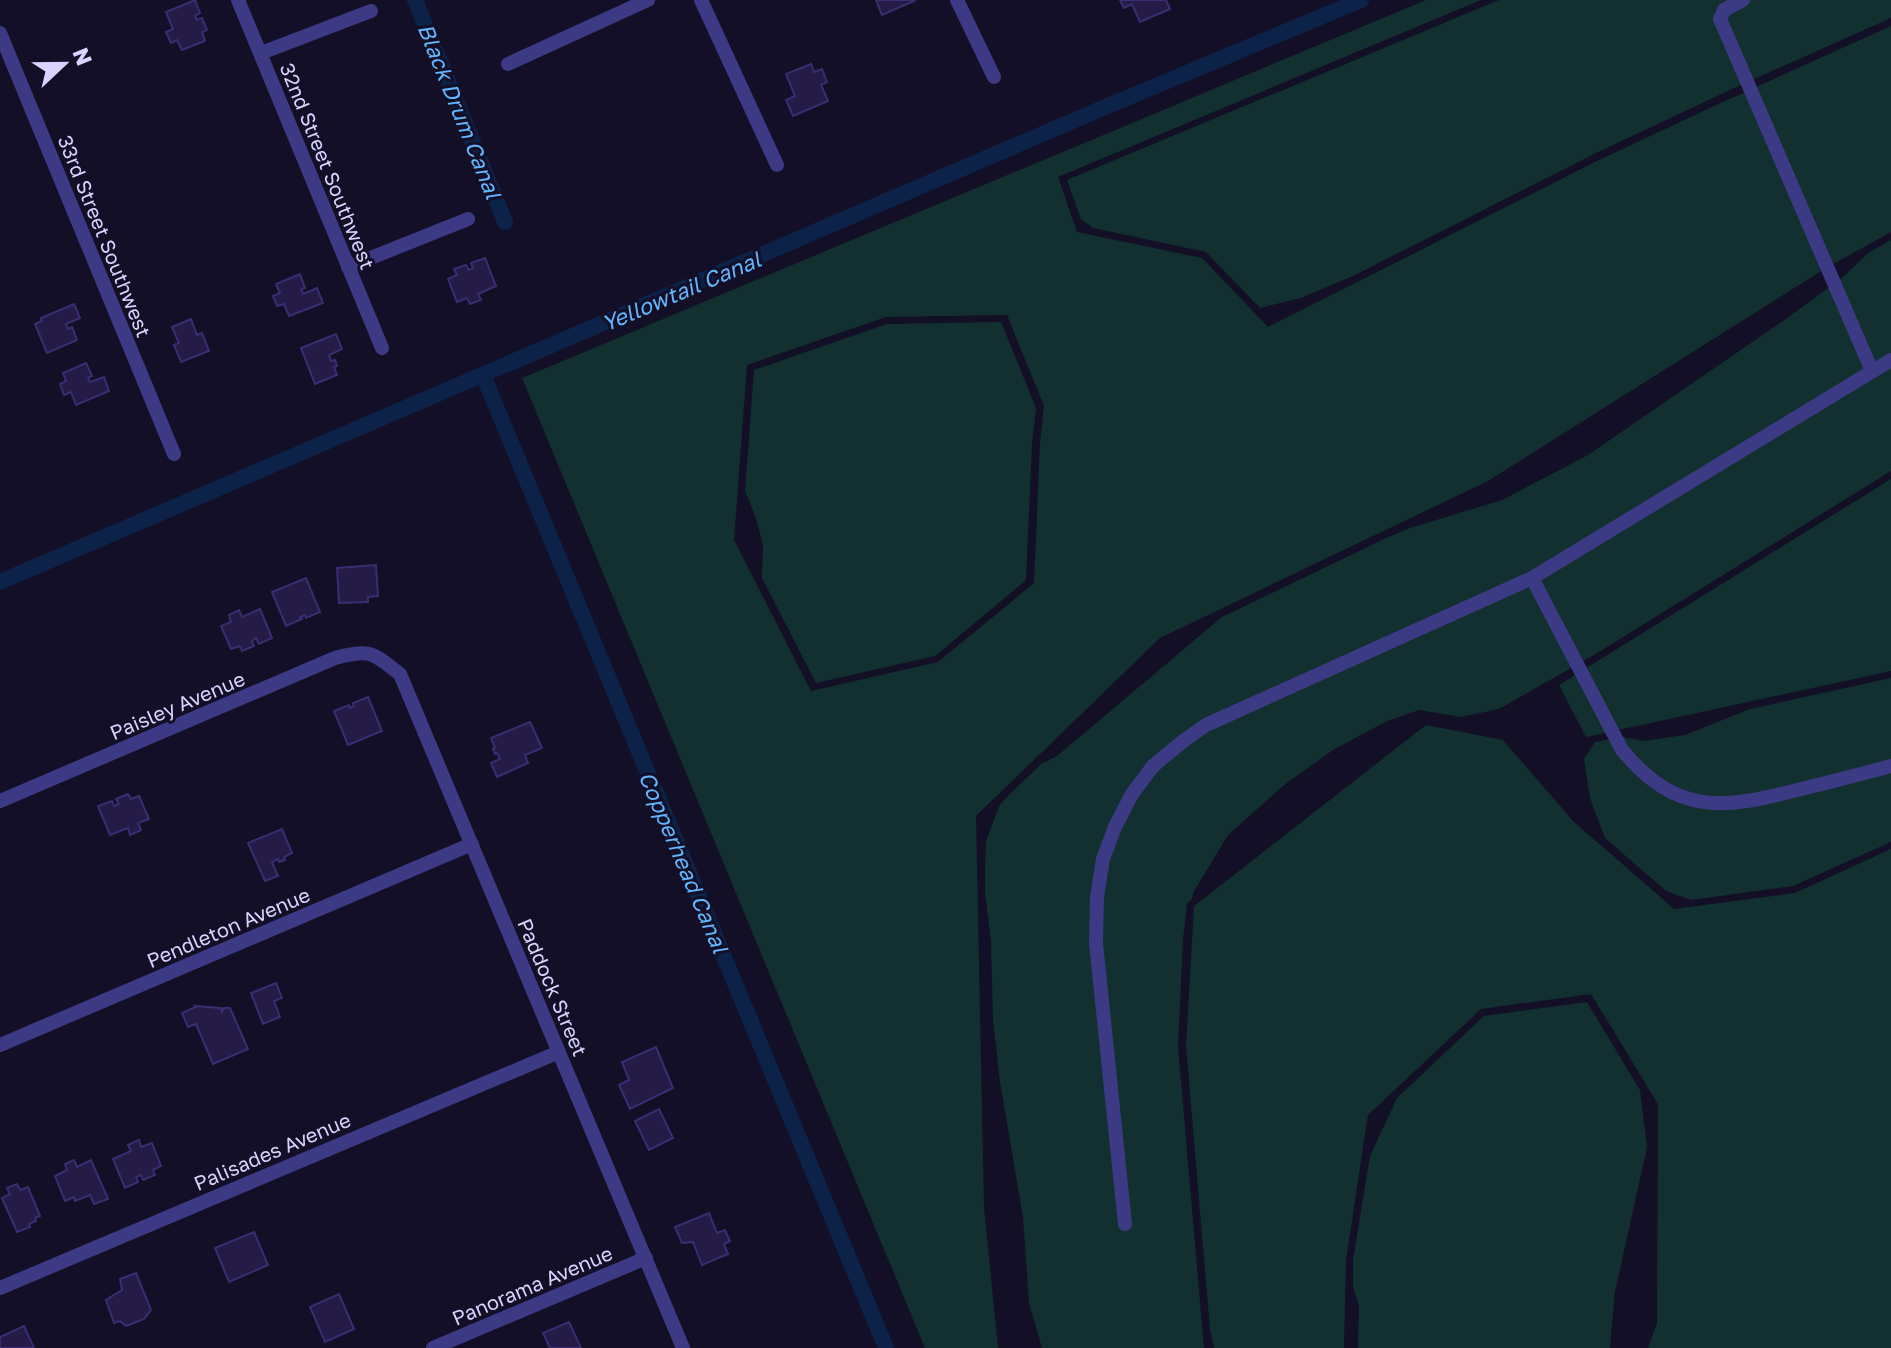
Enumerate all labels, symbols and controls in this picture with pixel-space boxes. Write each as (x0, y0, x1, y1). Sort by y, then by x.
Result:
water label: Black Drum Canal (412, 19, 508, 204)
north arrow (24, 24, 104, 104)
text: N (67, 44, 99, 69)
street label: 32nd Street Southwest (276, 59, 380, 273)
street label: 33rd Street Southwest (53, 132, 157, 340)
water label: Yellowtail Canal (597, 245, 766, 337)
street label: Paisley Avenue (106, 666, 248, 744)
water label: Copperhead Canal (634, 767, 735, 958)
street label: Pendleton Avenue (143, 882, 313, 972)
street label: Paddock Street (513, 915, 593, 1059)
street label: Palisades Avenue (190, 1107, 354, 1195)
street label: Panorama Avenue (448, 1240, 616, 1330)

